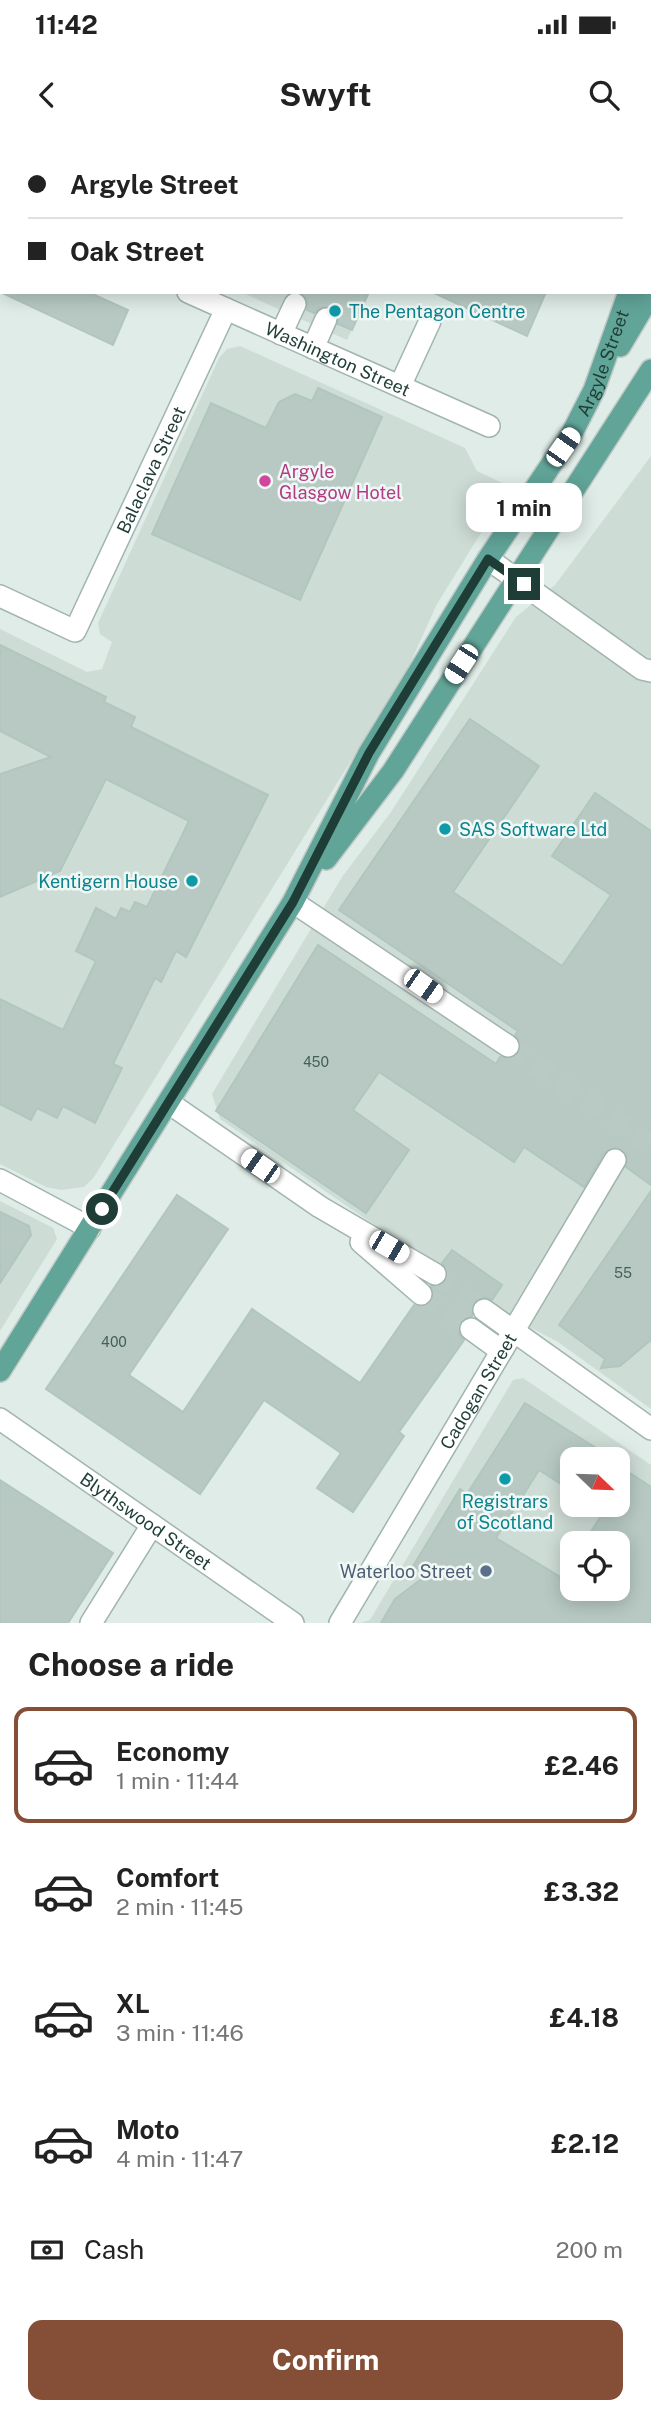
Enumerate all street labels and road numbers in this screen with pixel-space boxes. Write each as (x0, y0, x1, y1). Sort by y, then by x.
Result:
street label: Argyle Street (572, 307, 632, 420)
street label: Washington Street (262, 317, 414, 400)
street label: Balaclava Street (112, 403, 189, 537)
street label: Cadogan Street (435, 1329, 520, 1453)
street label: Blythswood Street (76, 1468, 216, 1574)

